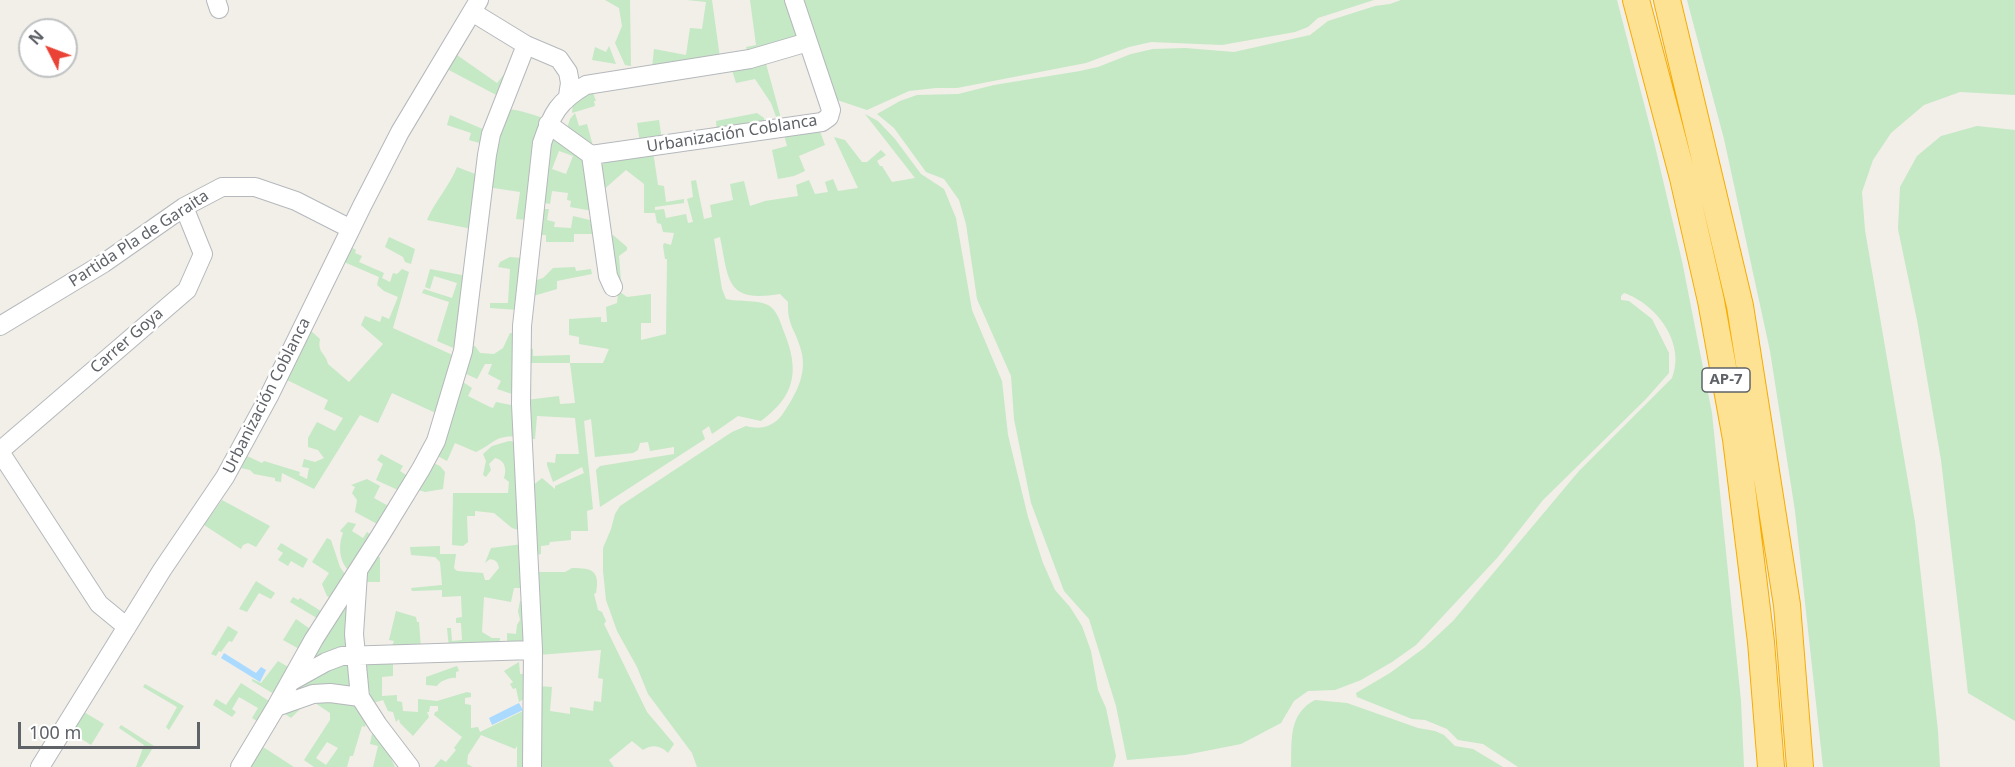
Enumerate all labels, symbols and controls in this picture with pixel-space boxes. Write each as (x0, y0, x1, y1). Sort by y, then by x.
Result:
north arrow (18, 18, 78, 78)
text: N (24, 25, 49, 49)
street label: Urbanización Coblanca (645, 111, 819, 157)
street label: Partida Pla de Garaita (65, 187, 213, 291)
street label: Carrer Goya (87, 304, 167, 378)
street label: Urbanización Coblanca (219, 315, 315, 477)
road number: AP-7 (1702, 368, 1750, 392)
scale bar (21, 710, 202, 748)
text: 100 m (29, 720, 81, 744)

